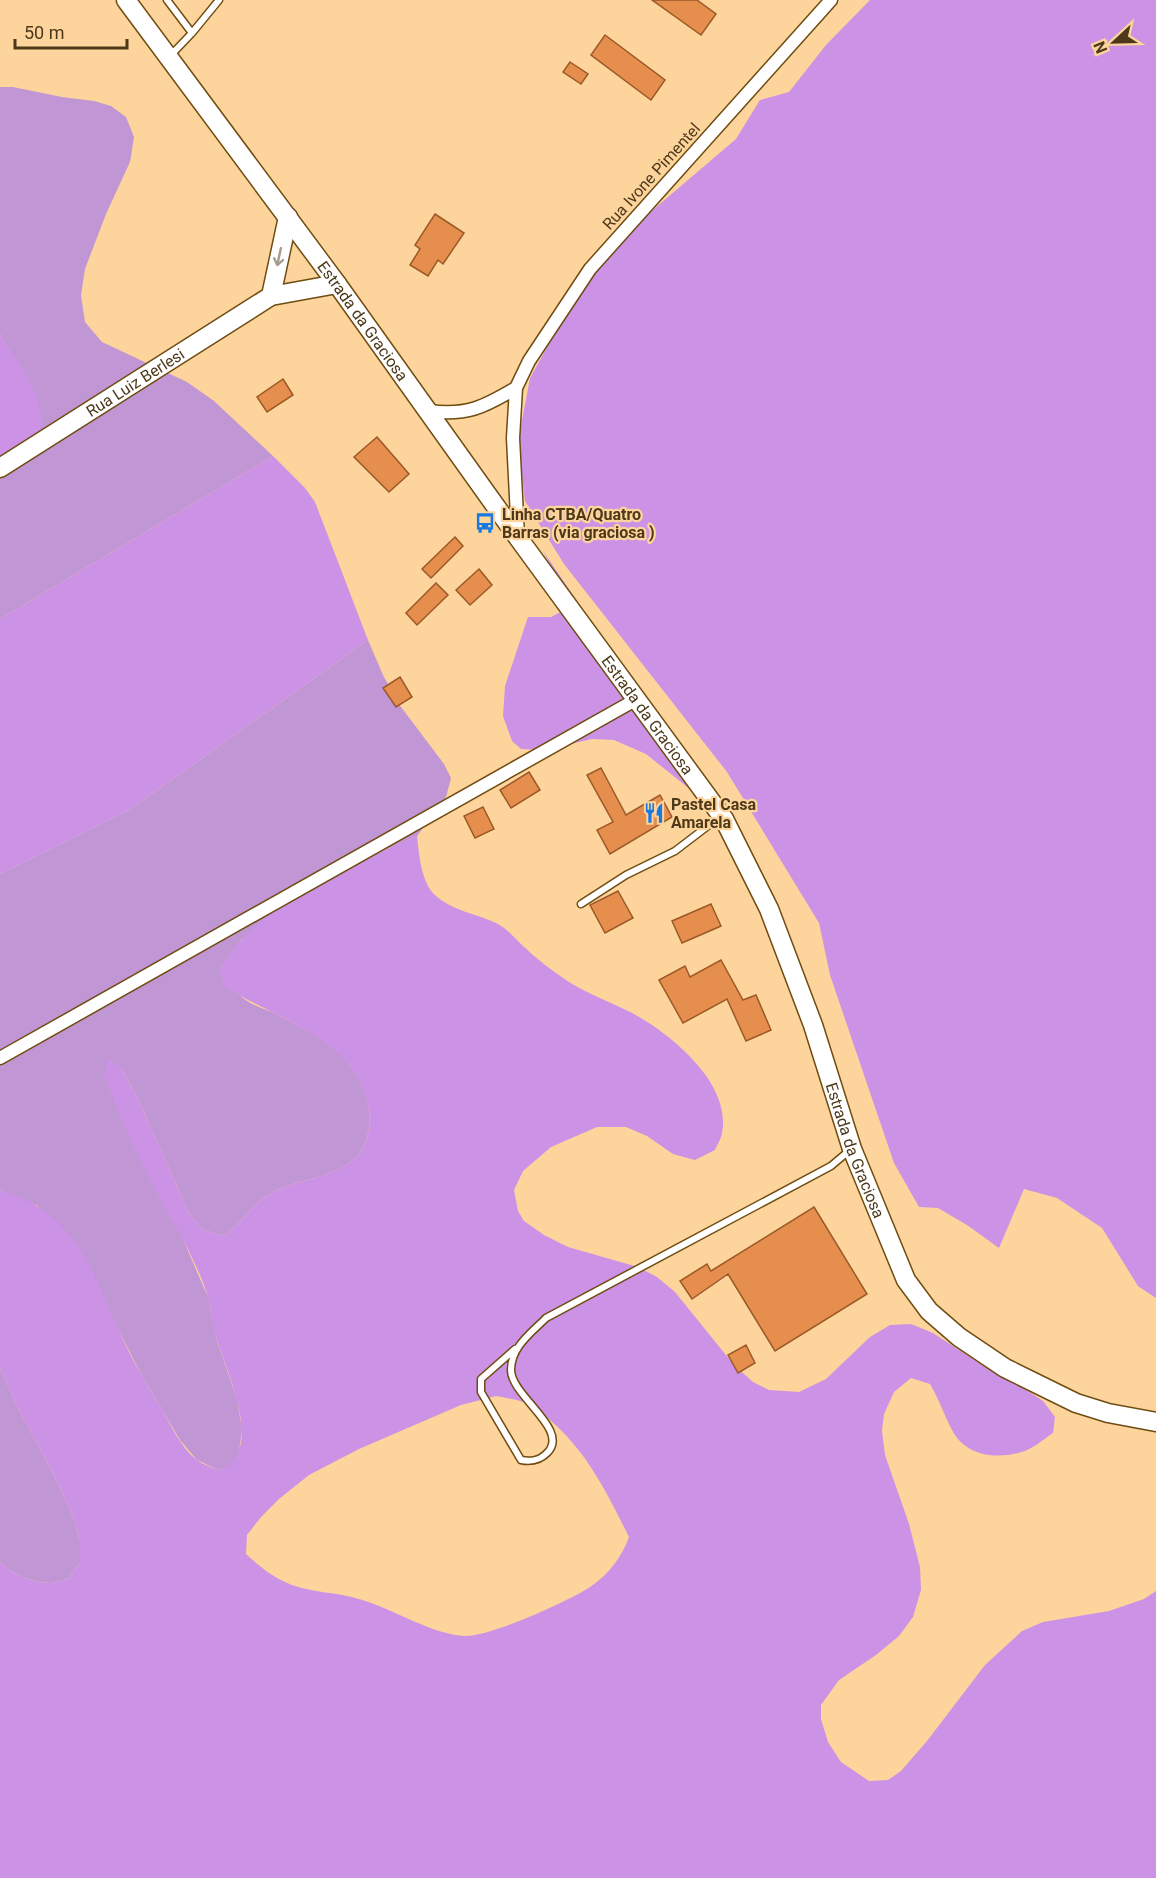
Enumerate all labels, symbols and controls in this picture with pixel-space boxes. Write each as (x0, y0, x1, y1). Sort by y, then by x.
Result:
scale bar (15, 12, 128, 50)
north arrow (1084, 12, 1144, 72)
text: 50 m (24, 22, 64, 43)
text: N (1090, 39, 1111, 56)
street label: Rua Ivone Pimentel (599, 119, 704, 233)
one-way arrow (273, 247, 285, 266)
street label: Estrada da Graciosa (313, 258, 412, 385)
street label: Rua Luiz Berlesi (83, 344, 188, 421)
place label: Linha CTBA/Quatro Barras (via graciosa ) (502, 505, 655, 542)
bus stop icon: Linha CTBA/Quatro Barras (via graciosa ) (473, 511, 497, 535)
street label: Estrada da Graciosa (597, 652, 697, 778)
place label: Pastel Casa Amarela (671, 795, 757, 832)
restaurant icon: Pastel Casa Amarela (642, 801, 666, 825)
street label: Estrada da Graciosa (822, 1080, 888, 1221)

